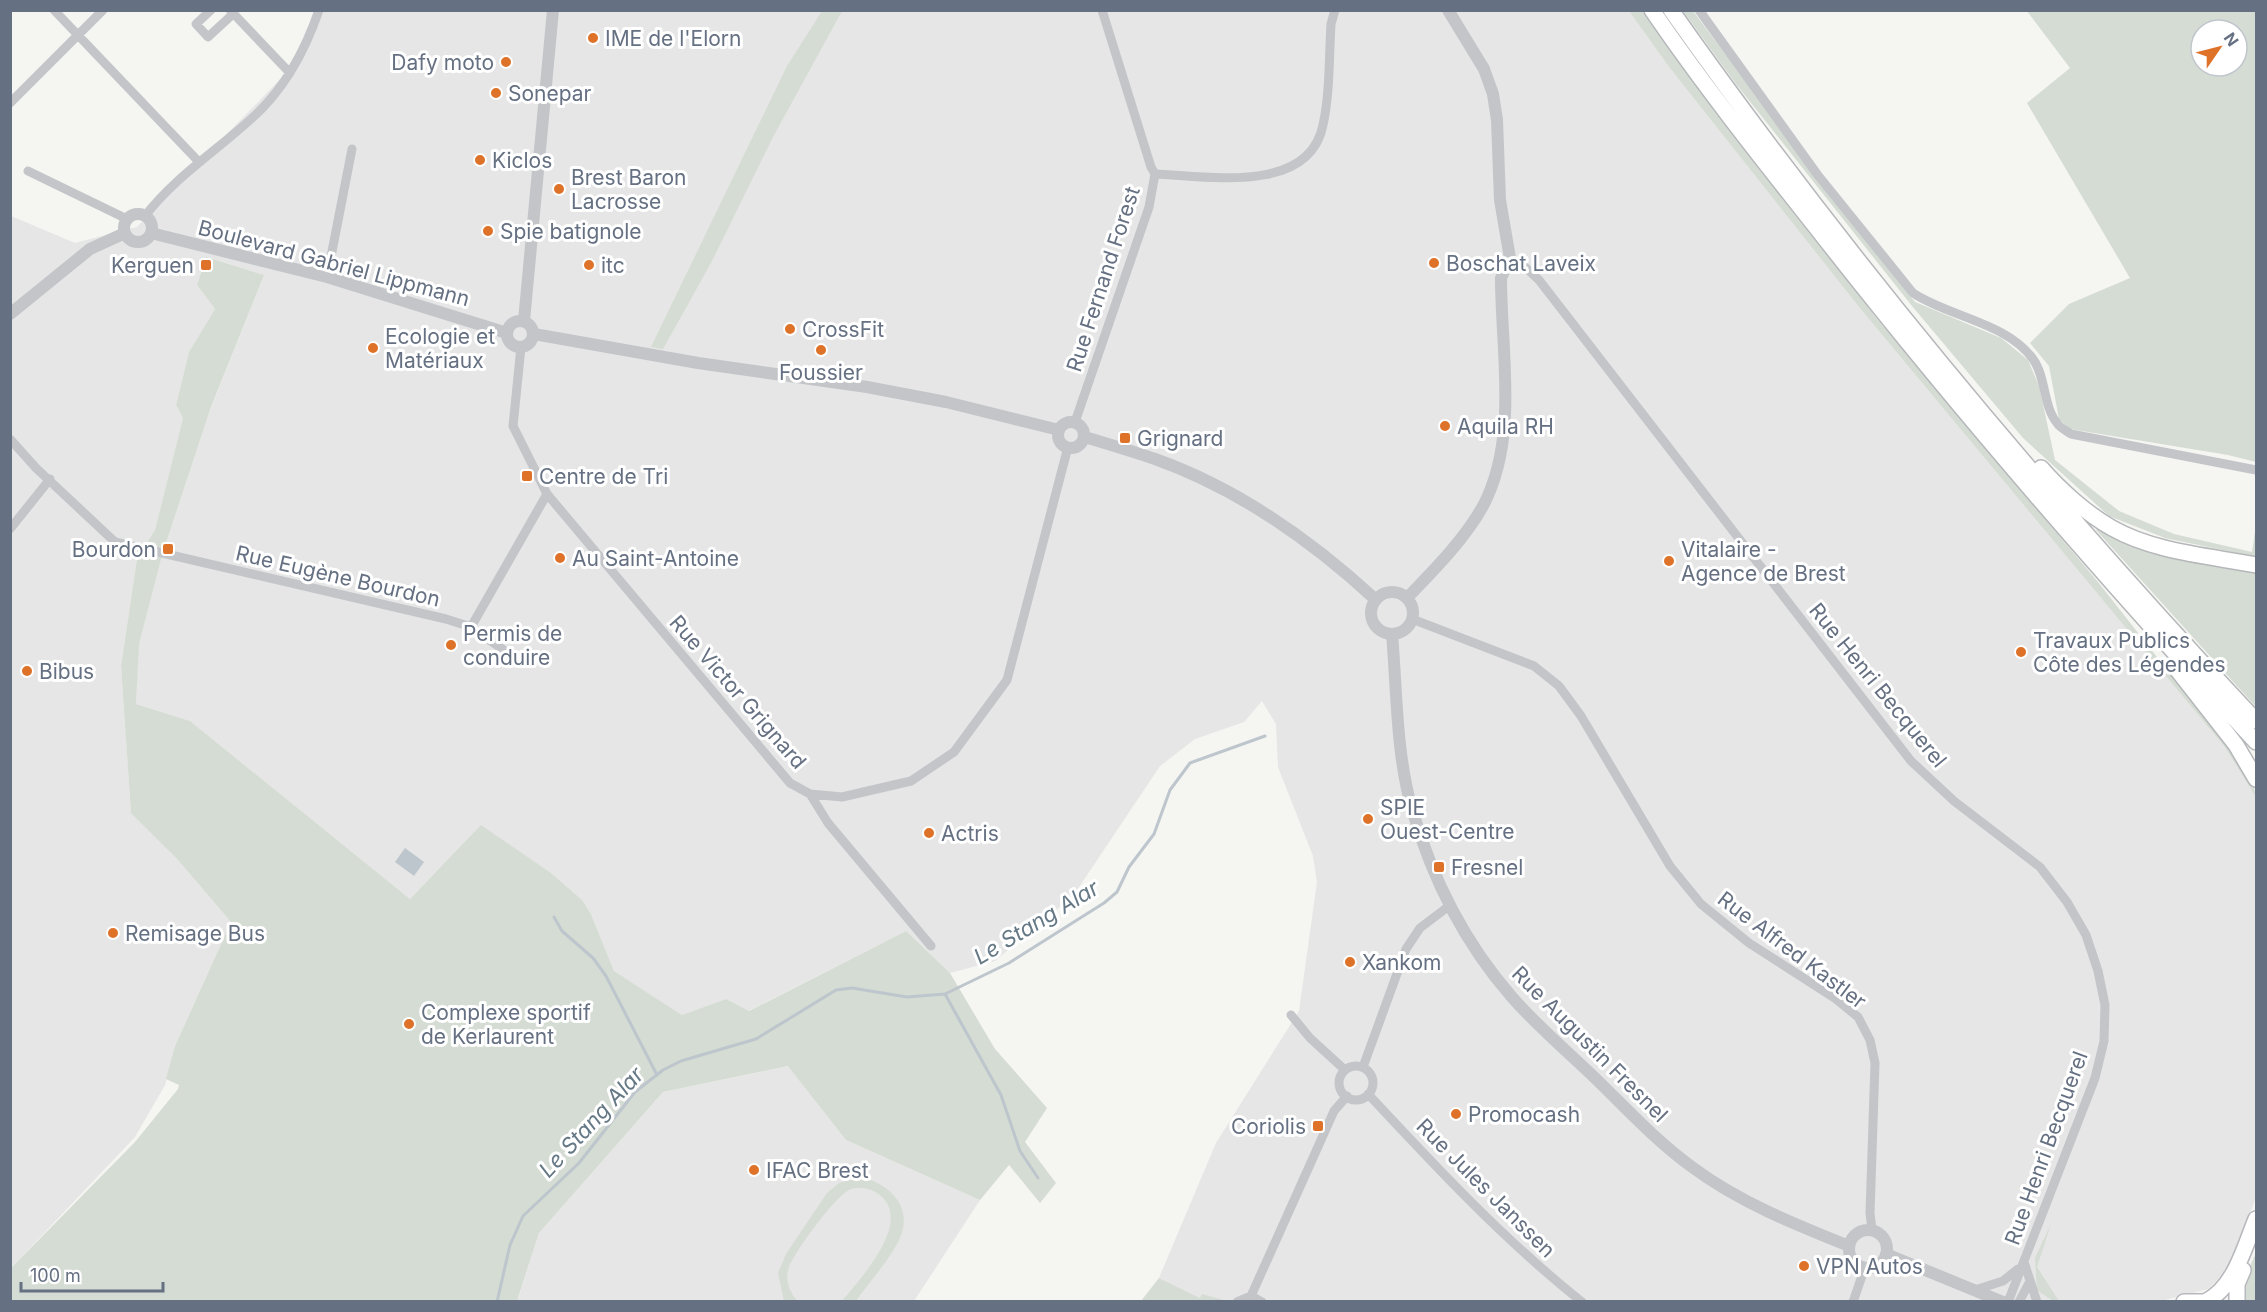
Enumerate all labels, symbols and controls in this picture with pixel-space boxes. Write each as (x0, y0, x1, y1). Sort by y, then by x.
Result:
north arrow (2189, 18, 2249, 78)
place label: IME de l'Elorn (605, 26, 741, 51)
text: N (2220, 29, 2243, 50)
marker: IME de l'Elorn (586, 31, 600, 45)
place label: Dafy moto (391, 50, 494, 75)
marker: Dafy moto (499, 55, 513, 69)
place label: Sonepar (508, 81, 592, 106)
marker: Sonepar (489, 86, 503, 100)
place label: Kiclos (492, 148, 552, 173)
marker: Kiclos (473, 153, 487, 167)
place label: Brest Baron Lacrosse (571, 165, 687, 214)
marker: Brest Baron Lacrosse (552, 182, 566, 196)
street label: Rue Fernand Forest (1061, 183, 1145, 375)
street label: Boulevard Gabriel Lippmann (196, 215, 472, 311)
place label: Spie batignole (500, 219, 642, 244)
marker: Spie batignole (481, 224, 495, 238)
place label: Boschat Laveix (1446, 251, 1596, 276)
place label: Kerguen (111, 253, 194, 278)
place label: itc (601, 253, 625, 278)
marker: Boschat Laveix (1427, 256, 1441, 270)
marker: Kerguen (199, 258, 213, 272)
marker: itc (582, 258, 596, 272)
place label: CrossFit (802, 317, 884, 342)
marker: CrossFit (783, 322, 797, 336)
place label: Ecologie et Matériaux (385, 324, 495, 373)
marker: Ecologie et Matériaux (366, 341, 380, 355)
marker: Foussier (814, 343, 828, 357)
place label: Foussier (779, 360, 863, 385)
place label: Aquila RH (1457, 414, 1554, 439)
marker: Aquila RH (1438, 419, 1452, 433)
place label: Grignard (1137, 426, 1223, 451)
marker: Grignard (1118, 431, 1132, 445)
place label: Centre de Tri (539, 464, 668, 489)
marker: Centre de Tri (520, 469, 534, 483)
place label: Bourdon (72, 537, 156, 562)
place label: Vitalaire - Agence de Brest (1681, 537, 1846, 586)
street label: Rue Eugène Bourdon (233, 540, 443, 612)
marker: Bourdon (161, 542, 175, 556)
place label: Au Saint-Antoine (572, 546, 739, 571)
marker: Au Saint-Antoine (553, 551, 567, 565)
marker: Vitalaire - Agence de Brest (1662, 554, 1676, 568)
street label: Rue Henri Becquerel (1804, 598, 1952, 772)
street label: Rue Victor Grignard (665, 610, 811, 774)
place label: Permis de conduire (463, 621, 562, 670)
place label: Travaux Publics Côte des Légendes (2033, 628, 2226, 677)
marker: Permis de conduire (444, 638, 458, 652)
marker: Travaux Publics Côte des Légendes (2014, 645, 2028, 659)
place label: Bibus (39, 659, 94, 684)
marker: Bibus (20, 664, 34, 678)
place label: SPIE Ouest-Centre (1380, 795, 1515, 844)
marker: SPIE Ouest-Centre (1361, 812, 1375, 826)
place label: Actris (941, 821, 999, 846)
marker: Actris (922, 826, 936, 840)
place label: Fresnel (1451, 855, 1523, 880)
marker: Fresnel (1432, 860, 1446, 874)
water label: Le Stang Alar (969, 874, 1104, 969)
street label: Rue Alfred Kastler (1713, 886, 1871, 1014)
place label: Remisage Bus (125, 921, 265, 946)
marker: Remisage Bus (106, 926, 120, 940)
place label: Xankom (1362, 950, 1441, 975)
marker: Xankom (1343, 955, 1357, 969)
street label: Rue Augustin Fresnel (1507, 961, 1673, 1127)
place label: Complexe sportif de Kerlaurent (421, 1000, 591, 1049)
marker: Complexe sportif de Kerlaurent (402, 1017, 416, 1031)
street label: Rue Henri Becquerel (1999, 1048, 2093, 1248)
water label: Le Stang Alar (533, 1061, 649, 1182)
place label: Promocash (1468, 1102, 1580, 1127)
marker: Promocash (1449, 1107, 1463, 1121)
street label: Rue Jules Janssen (1411, 1113, 1561, 1263)
place label: Coriolis (1231, 1114, 1306, 1139)
marker: Coriolis (1311, 1119, 1325, 1133)
place label: IFAC Brest (766, 1158, 869, 1183)
marker: IFAC Brest (747, 1163, 761, 1177)
place label: VPN Autos (1816, 1254, 1923, 1279)
scale bar (21, 1255, 164, 1293)
marker: VPN Autos (1797, 1259, 1811, 1273)
text: 100 m (30, 1265, 81, 1286)

